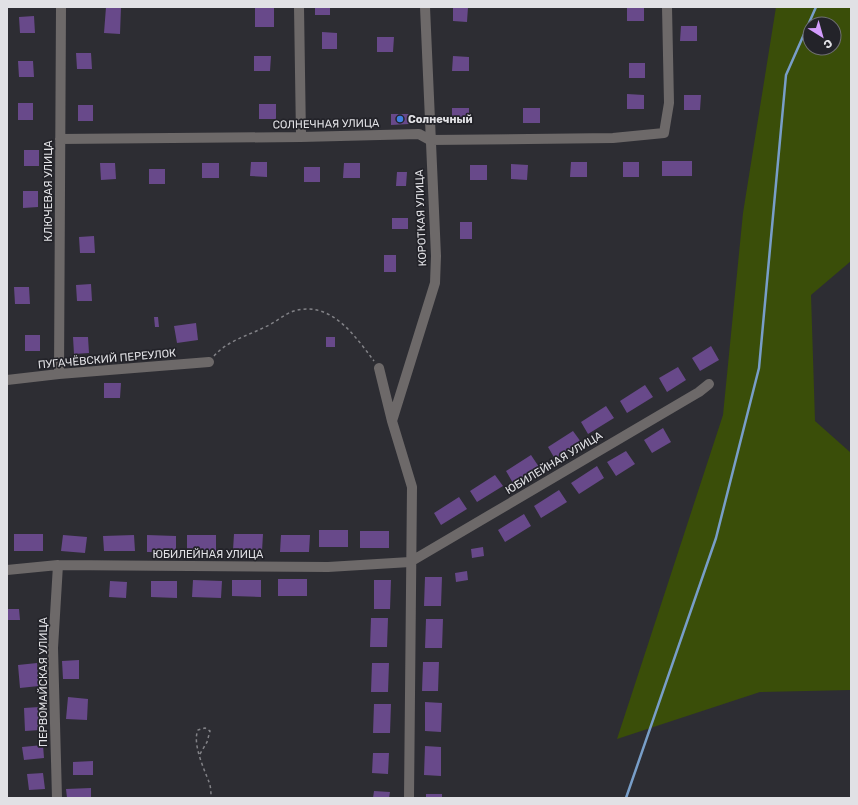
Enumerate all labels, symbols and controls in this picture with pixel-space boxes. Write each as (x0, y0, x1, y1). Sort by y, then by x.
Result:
north arrow (802, 16, 842, 56)
text: С (821, 36, 835, 51)
place label: Солнечный (408, 113, 473, 126)
marker: Солнечный (395, 114, 405, 124)
street label: СОЛНЕЧНАЯ УЛИЦА (272, 117, 380, 131)
street label: КЛЮЧЕВАЯ УЛИЦА (42, 140, 55, 242)
street label: КОРОТКАЯ УЛИЦА (413, 169, 429, 267)
street label: ПУГАЧЁВСКИЙ ПЕРЕУЛОК (37, 346, 177, 372)
street label: ЮБИЛЕЙНАЯ УЛИЦА (503, 429, 605, 497)
street label: ЮБИЛЕЙНАЯ УЛИЦА (153, 548, 264, 561)
street label: ПЕРВОМАЙСКАЯ УЛИЦА (37, 616, 50, 747)

